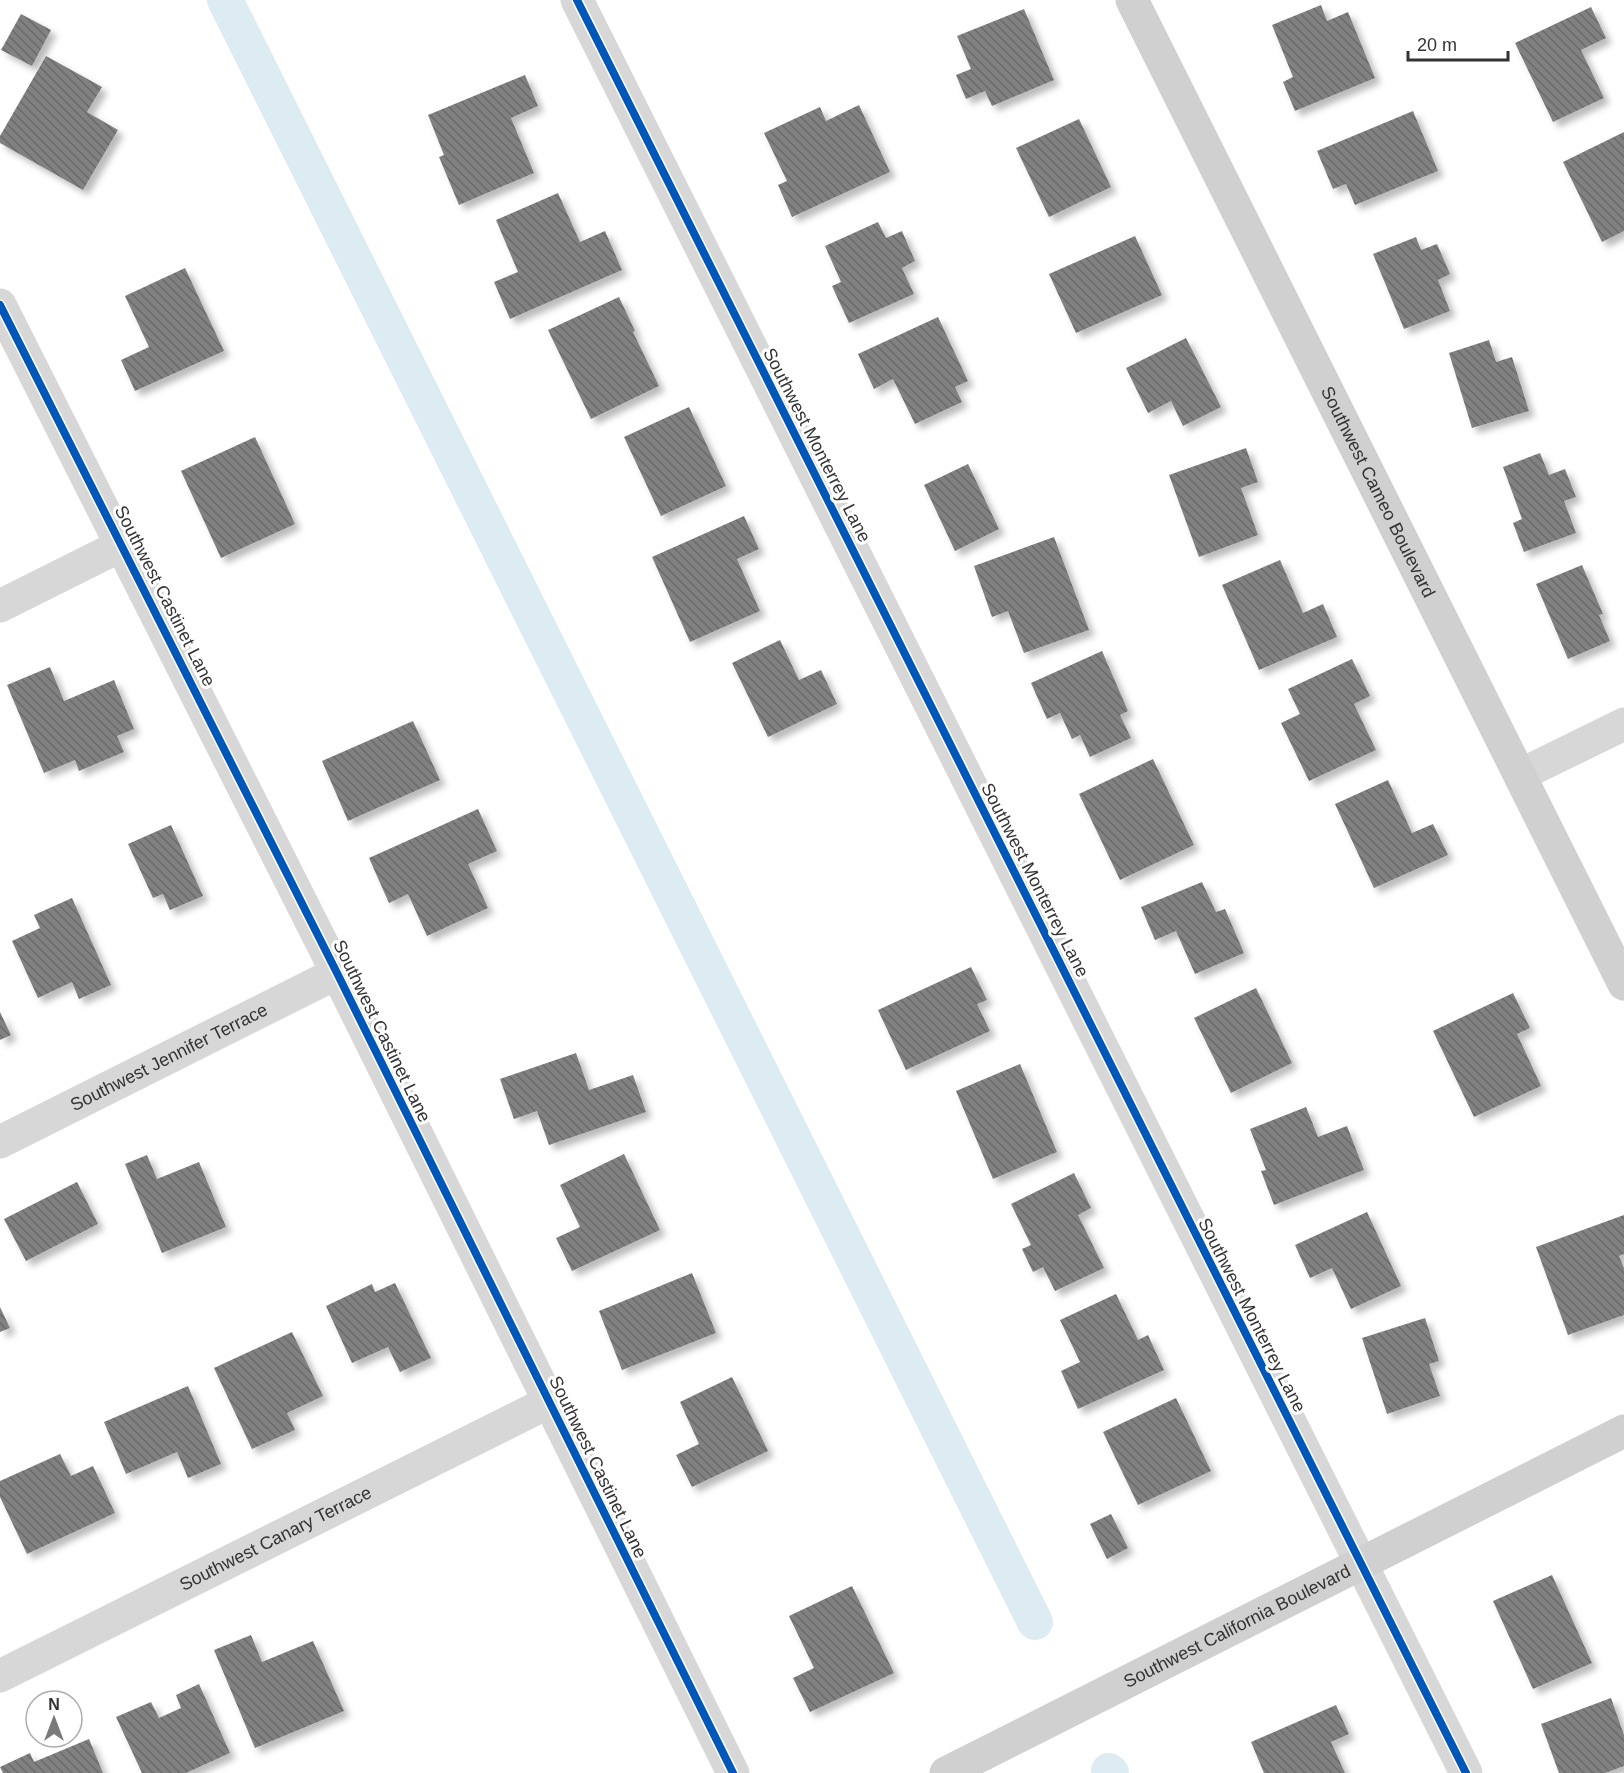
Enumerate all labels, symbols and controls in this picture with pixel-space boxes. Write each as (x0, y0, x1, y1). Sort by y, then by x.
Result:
scale bar (1408, 24, 1508, 62)
text: 20 m (1417, 35, 1457, 55)
street label: Southwest Monterrey Lane (759, 345, 875, 545)
street label: Southwest Cameo Boulevard (1317, 383, 1439, 601)
street label: Southwest Castinet Lane (111, 502, 219, 690)
street label: Southwest Monterrey Lane (977, 780, 1093, 980)
street label: Southwest Castinet Lane (329, 937, 435, 1125)
street label: Southwest Jennifer Terrace (67, 999, 271, 1115)
street label: Southwest Monterrey Lane (1194, 1215, 1310, 1415)
street label: Southwest Castinet Lane (545, 1373, 651, 1561)
street label: Southwest Canary Terrace (176, 1482, 375, 1595)
street label: Southwest California Boulevard (1120, 1561, 1354, 1692)
north arrow (24, 1689, 84, 1749)
text: N (48, 1696, 60, 1713)

